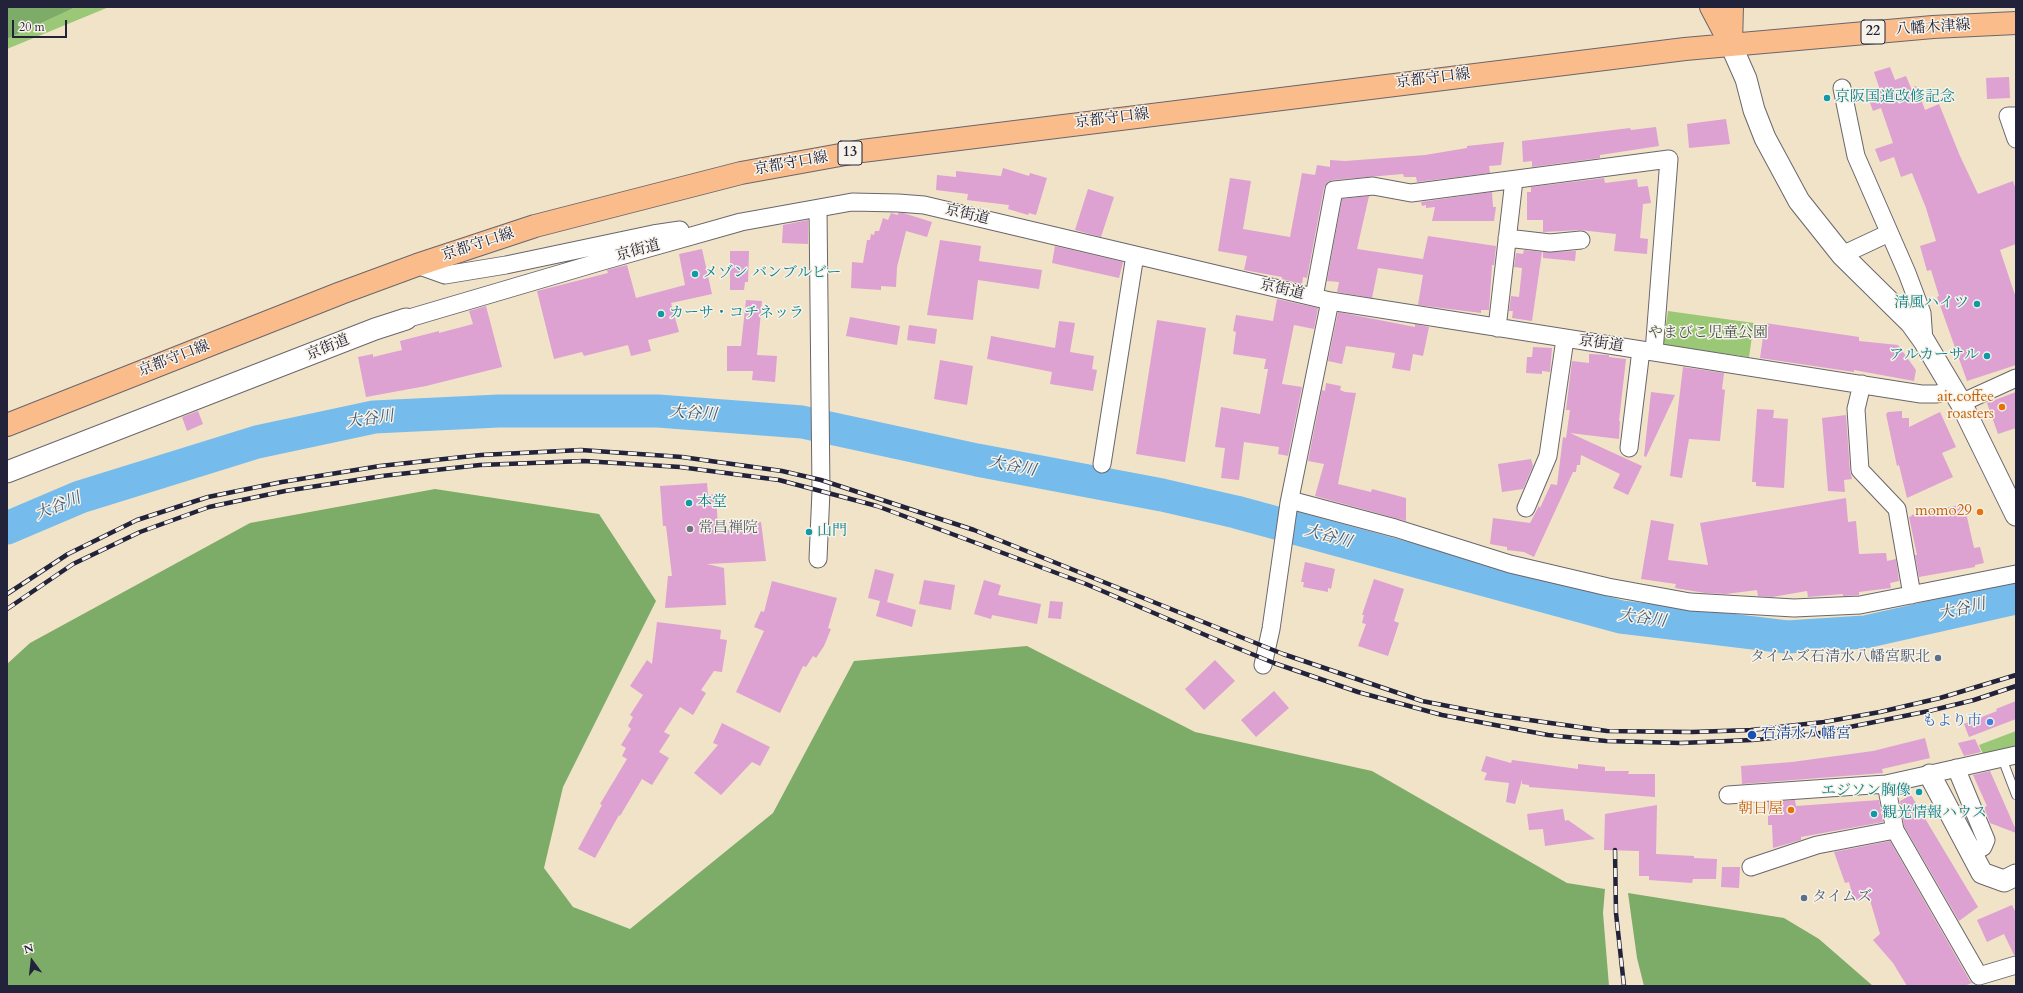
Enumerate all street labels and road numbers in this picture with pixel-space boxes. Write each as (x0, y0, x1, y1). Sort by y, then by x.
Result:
street label: 八幡木津線 (1895, 16, 1971, 40)
road number: 22 (1861, 20, 1885, 44)
street label: 京都守口線 (1395, 65, 1471, 93)
street label: 京都守口線 (1074, 105, 1150, 133)
road number: 13 (838, 141, 862, 165)
street label: 京都守口線 (753, 149, 829, 179)
street label: 京街道 (943, 201, 991, 229)
street label: 京都守口線 (440, 225, 516, 265)
street label: 京街道 (614, 236, 662, 266)
street label: 京街道 (1258, 276, 1306, 304)
street label: 京街道 (304, 331, 352, 365)
street label: 京街道 (1577, 332, 1625, 356)
street label: 京都守口線 (136, 337, 212, 381)

